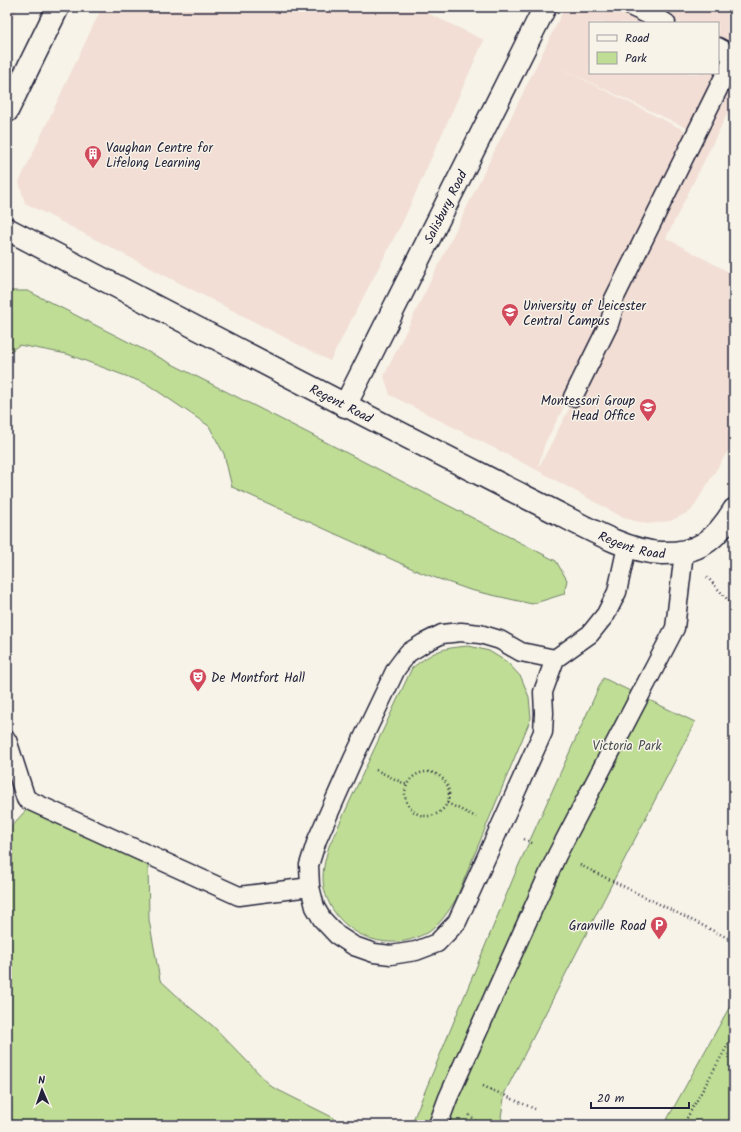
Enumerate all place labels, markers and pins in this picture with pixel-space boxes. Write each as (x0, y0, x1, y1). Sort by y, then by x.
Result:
place label: Vaughan Centre for Lifelong Learning (106, 138, 213, 174)
building icon: Vaughan Centre for Lifelong Learning (83, 144, 103, 169)
place label: University of Leicester Central Campus (523, 296, 646, 332)
school or university icon: University of Leicester Central Campus (500, 302, 520, 327)
place label: Montessori Group Head Office (541, 391, 636, 427)
school or university icon: Montessori Group Head Office (638, 397, 658, 422)
theatre icon: De Montfort Hall (188, 667, 208, 692)
place label: De Montfort Hall (211, 668, 305, 689)
parking icon: Granville Road (649, 915, 669, 940)
place label: Granville Road (569, 916, 647, 937)

